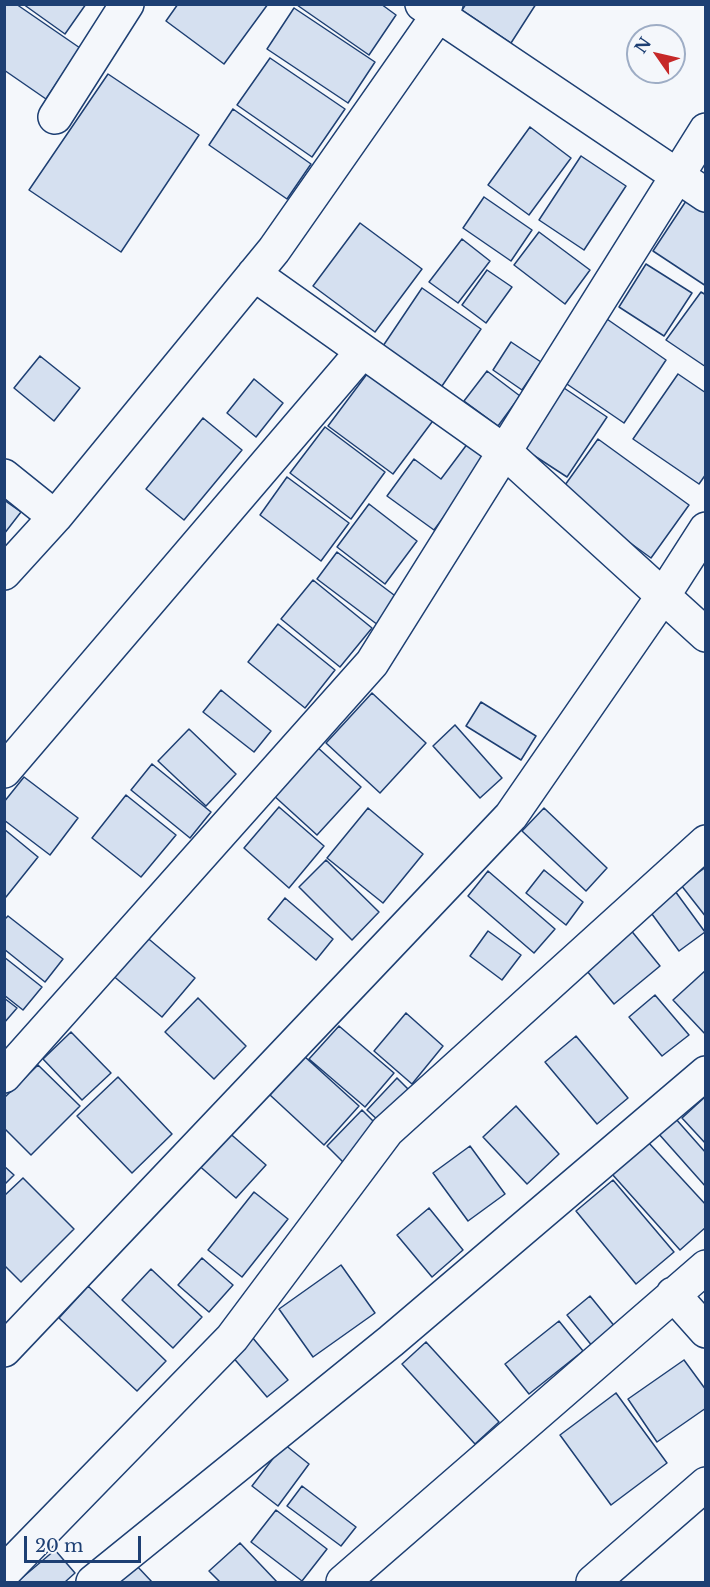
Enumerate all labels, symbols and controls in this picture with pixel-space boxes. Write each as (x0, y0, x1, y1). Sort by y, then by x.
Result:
north arrow (626, 24, 686, 84)
text: N (630, 33, 655, 57)
scale bar (27, 1524, 144, 1562)
text: 20 m (35, 1535, 83, 1557)

